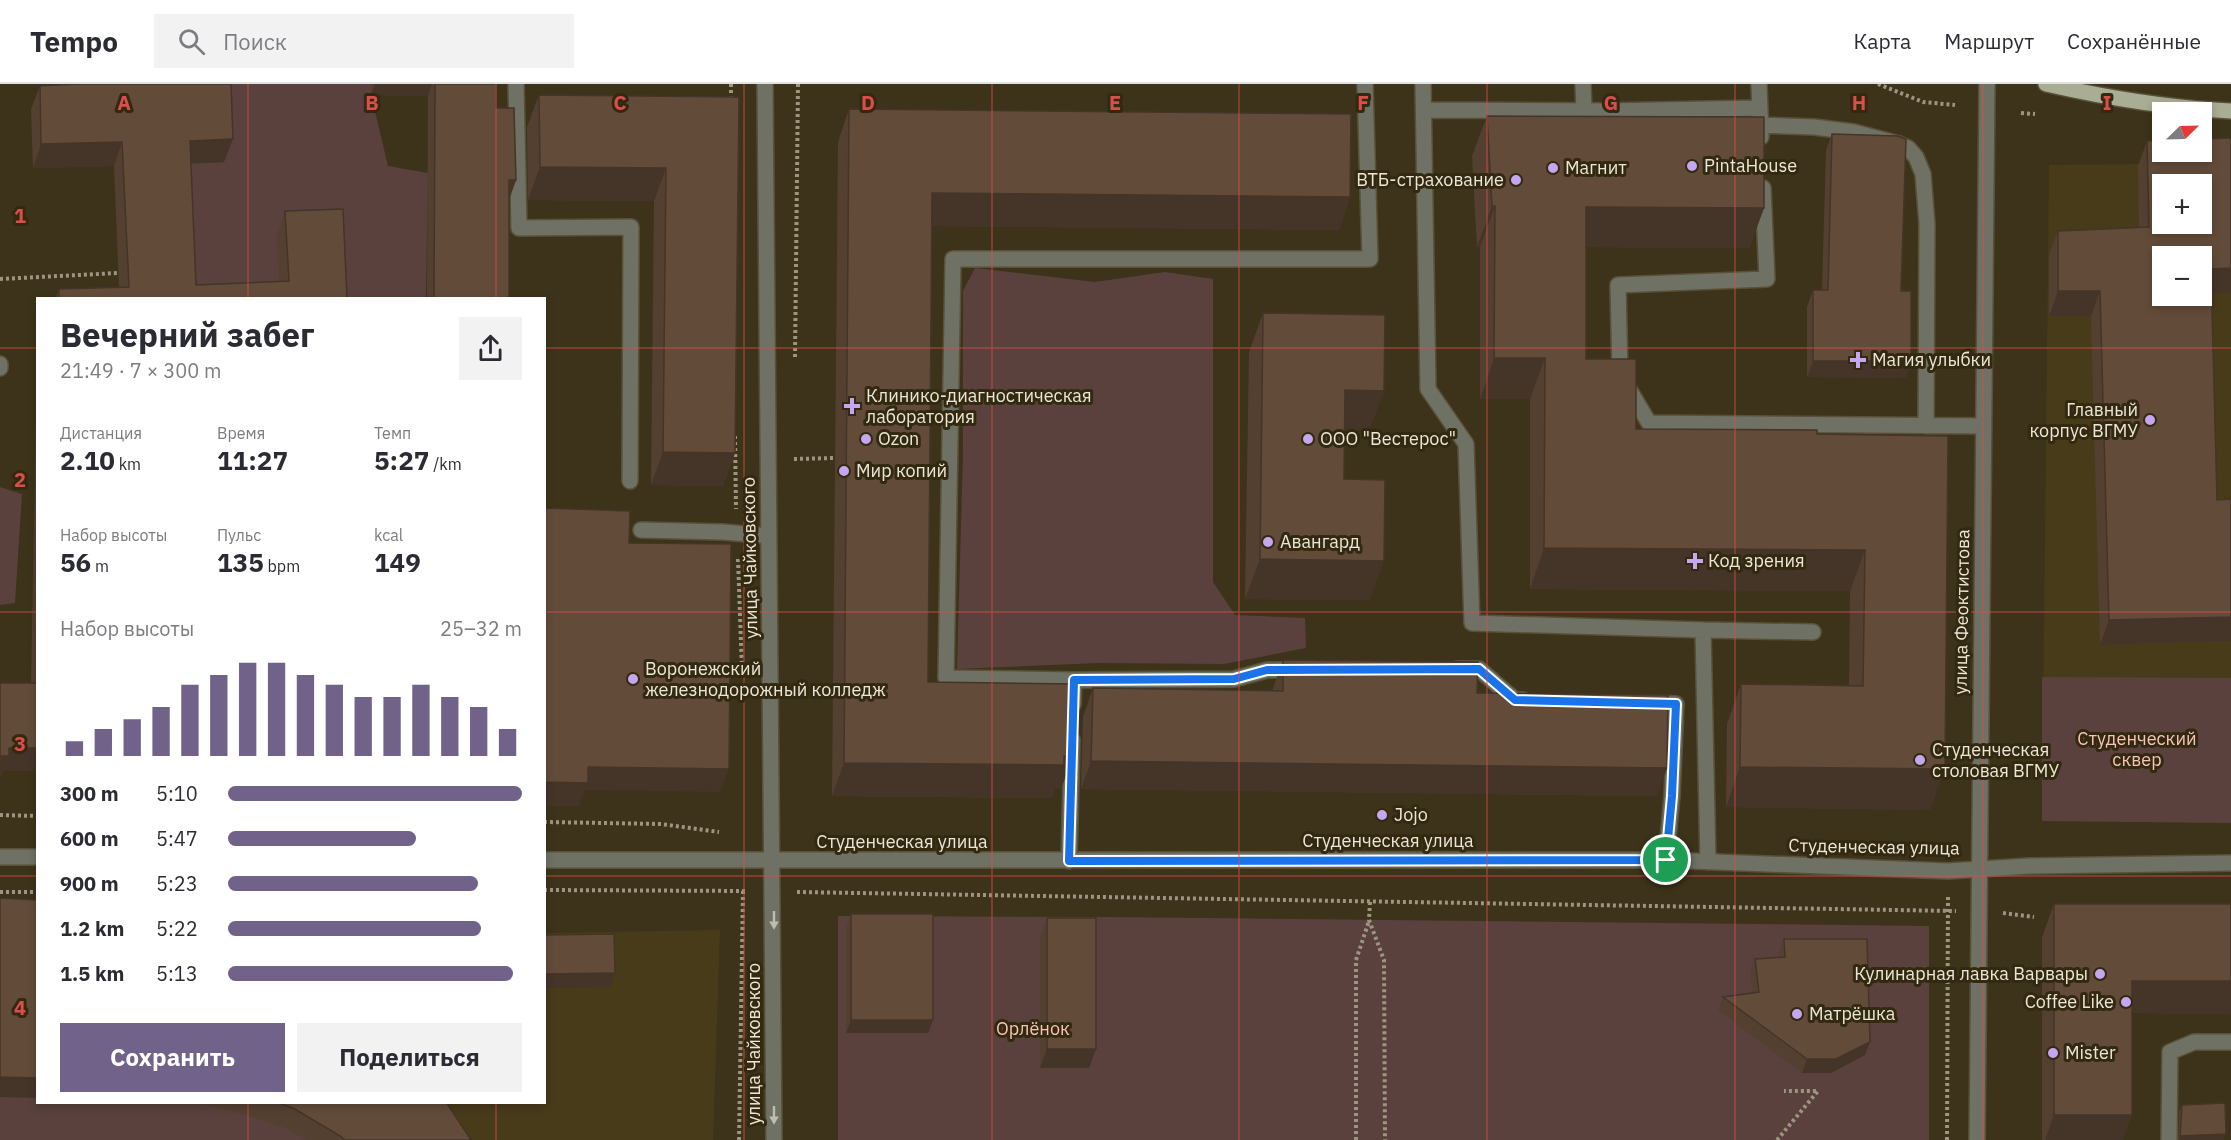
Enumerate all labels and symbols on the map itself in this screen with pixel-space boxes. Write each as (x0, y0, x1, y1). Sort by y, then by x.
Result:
text: A (117, 89, 131, 116)
text: B (365, 89, 379, 116)
text: C (613, 89, 627, 116)
text: D (861, 89, 875, 116)
text: E (1109, 89, 1121, 116)
text: F (1357, 89, 1369, 116)
text: G (1604, 89, 1618, 116)
text: H (1852, 89, 1866, 116)
text: I (2103, 89, 2111, 116)
north arrow (2152, 102, 2212, 162)
place label: PintaHouse (1704, 154, 1797, 177)
place label: Магнит (1565, 156, 1627, 179)
marker: PintaHouse (1685, 159, 1699, 173)
marker: Магнит (1546, 161, 1560, 175)
place label: ВТБ-страхование (1356, 168, 1504, 191)
marker: ВТБ-страхование (1509, 173, 1523, 187)
text: 1 (14, 202, 26, 229)
place label: Магия улыбки (1872, 348, 1991, 371)
marker: Магия улыбки (1849, 351, 1867, 369)
place label: Клинико-диагностическая лаборатория (866, 384, 1092, 428)
marker: Клинико-диагностическая лаборатория (843, 397, 861, 415)
place label: Главный корпус ВГМУ (2029, 398, 2138, 442)
marker: Главный корпус ВГМУ (2143, 413, 2157, 427)
place label: Ozon (878, 427, 919, 450)
place label: ООО "Вестерос" (1320, 427, 1456, 450)
marker: Ozon (859, 432, 873, 446)
marker: ООО "Вестерос" (1301, 432, 1315, 446)
place label: Мир копий (856, 459, 947, 482)
marker: Мир копий (837, 464, 851, 478)
text: 2 (14, 466, 26, 493)
street label: улица Чайковского (737, 477, 762, 639)
street label: улица Феоктистова (1949, 529, 1974, 695)
place label: Авангард (1280, 530, 1360, 553)
marker: Авангард (1261, 535, 1275, 549)
place label: Код зрения (1708, 549, 1805, 572)
marker: Код зрения (1686, 552, 1704, 570)
place label: Воронежский железнодорожный колледж (645, 657, 886, 701)
marker: Воронежский железнодорожный колледж (626, 672, 640, 686)
park label: Студенческий сквер (2077, 727, 2197, 771)
text: 3 (14, 730, 26, 757)
place label: Студенческая столовая ВГМУ (1932, 738, 2059, 782)
marker: Студенческая столовая ВГМУ (1913, 753, 1927, 767)
place label: Jojo (1394, 803, 1428, 826)
marker: Jojo (1375, 808, 1389, 822)
street label: Студенческая улица (1302, 829, 1474, 852)
street label: Студенческая улица (816, 830, 988, 853)
pin (1640, 834, 1691, 885)
street label: Студенческая улица (1788, 834, 1960, 860)
one-way arrow (769, 910, 778, 929)
place label: Кулинарная лавка Варвары (1854, 962, 2088, 985)
street label: улица Чайковского (742, 963, 765, 1125)
marker: Кулинарная лавка Варвары (2093, 967, 2107, 981)
place label: Coffee Like (2025, 990, 2114, 1013)
text: 4 (14, 994, 26, 1021)
marker: Coffee Like (2119, 995, 2133, 1009)
place label: Матрёшка (1809, 1002, 1896, 1025)
marker: Матрёшка (1790, 1007, 1804, 1021)
park label: Орлёнок (996, 1017, 1070, 1040)
place label: Mister (2065, 1041, 2116, 1064)
marker: Mister (2046, 1046, 2060, 1060)
one-way arrow (769, 1105, 779, 1124)

